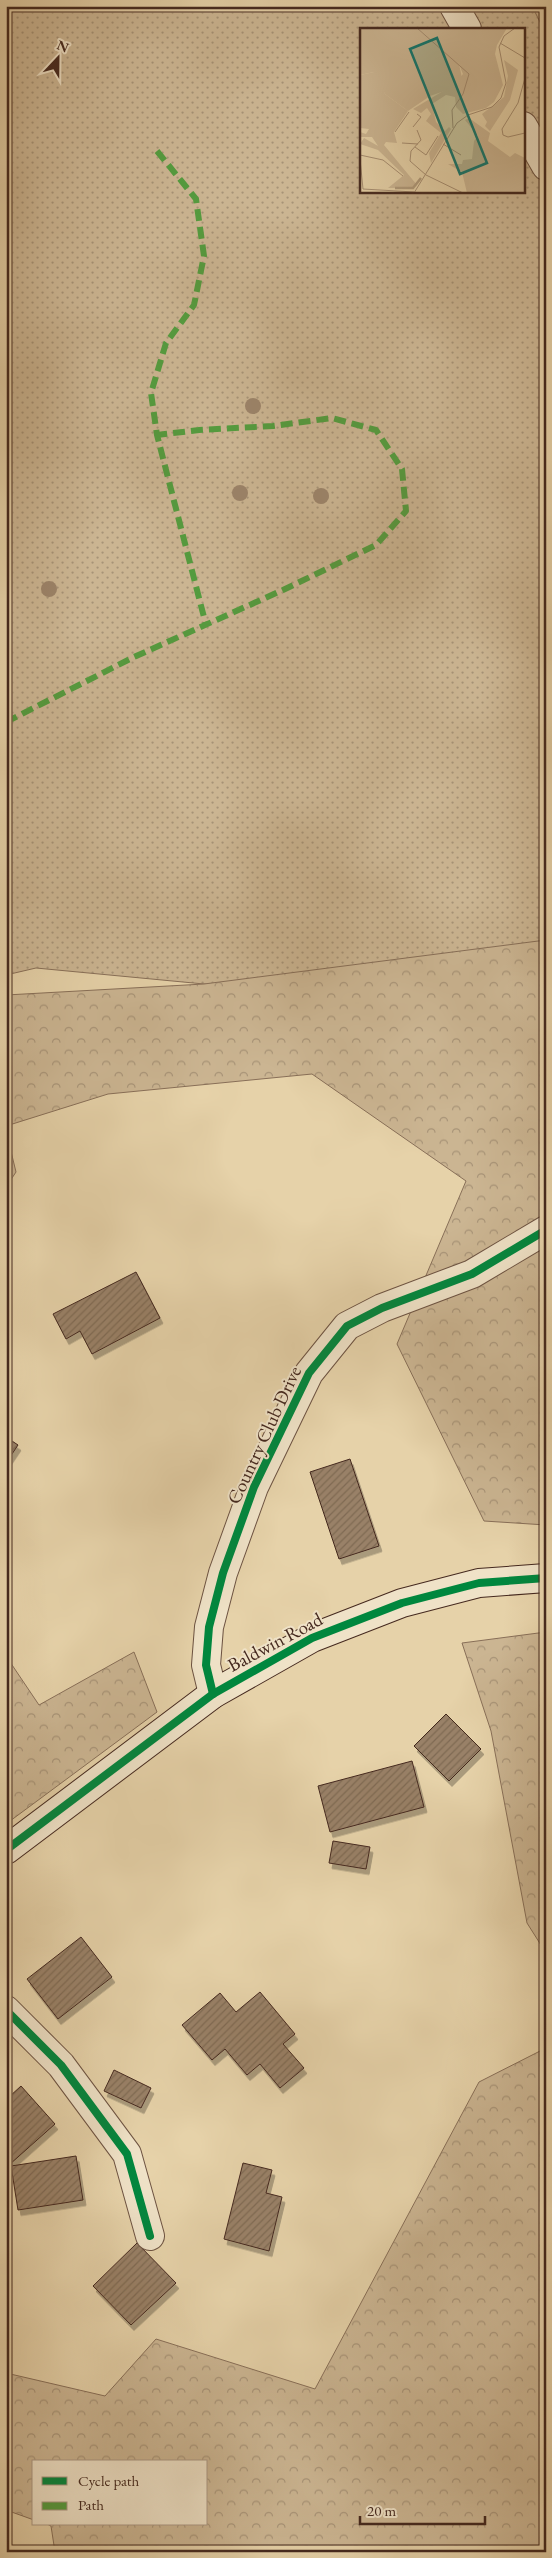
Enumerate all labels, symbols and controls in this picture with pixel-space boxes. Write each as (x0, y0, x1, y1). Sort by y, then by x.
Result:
inset map (360, 28, 524, 192)
north arrow (32, 32, 82, 82)
text: N (54, 35, 72, 57)
street label: Country Club Drive (221, 1362, 307, 1508)
street label: Baldwin Road (223, 1606, 327, 1677)
legend (32, 2460, 208, 2526)
text: Cycle path (78, 2471, 140, 2490)
scale bar (360, 2493, 484, 2525)
text: Path (78, 2495, 104, 2514)
text: 20 m (367, 2501, 396, 2520)

